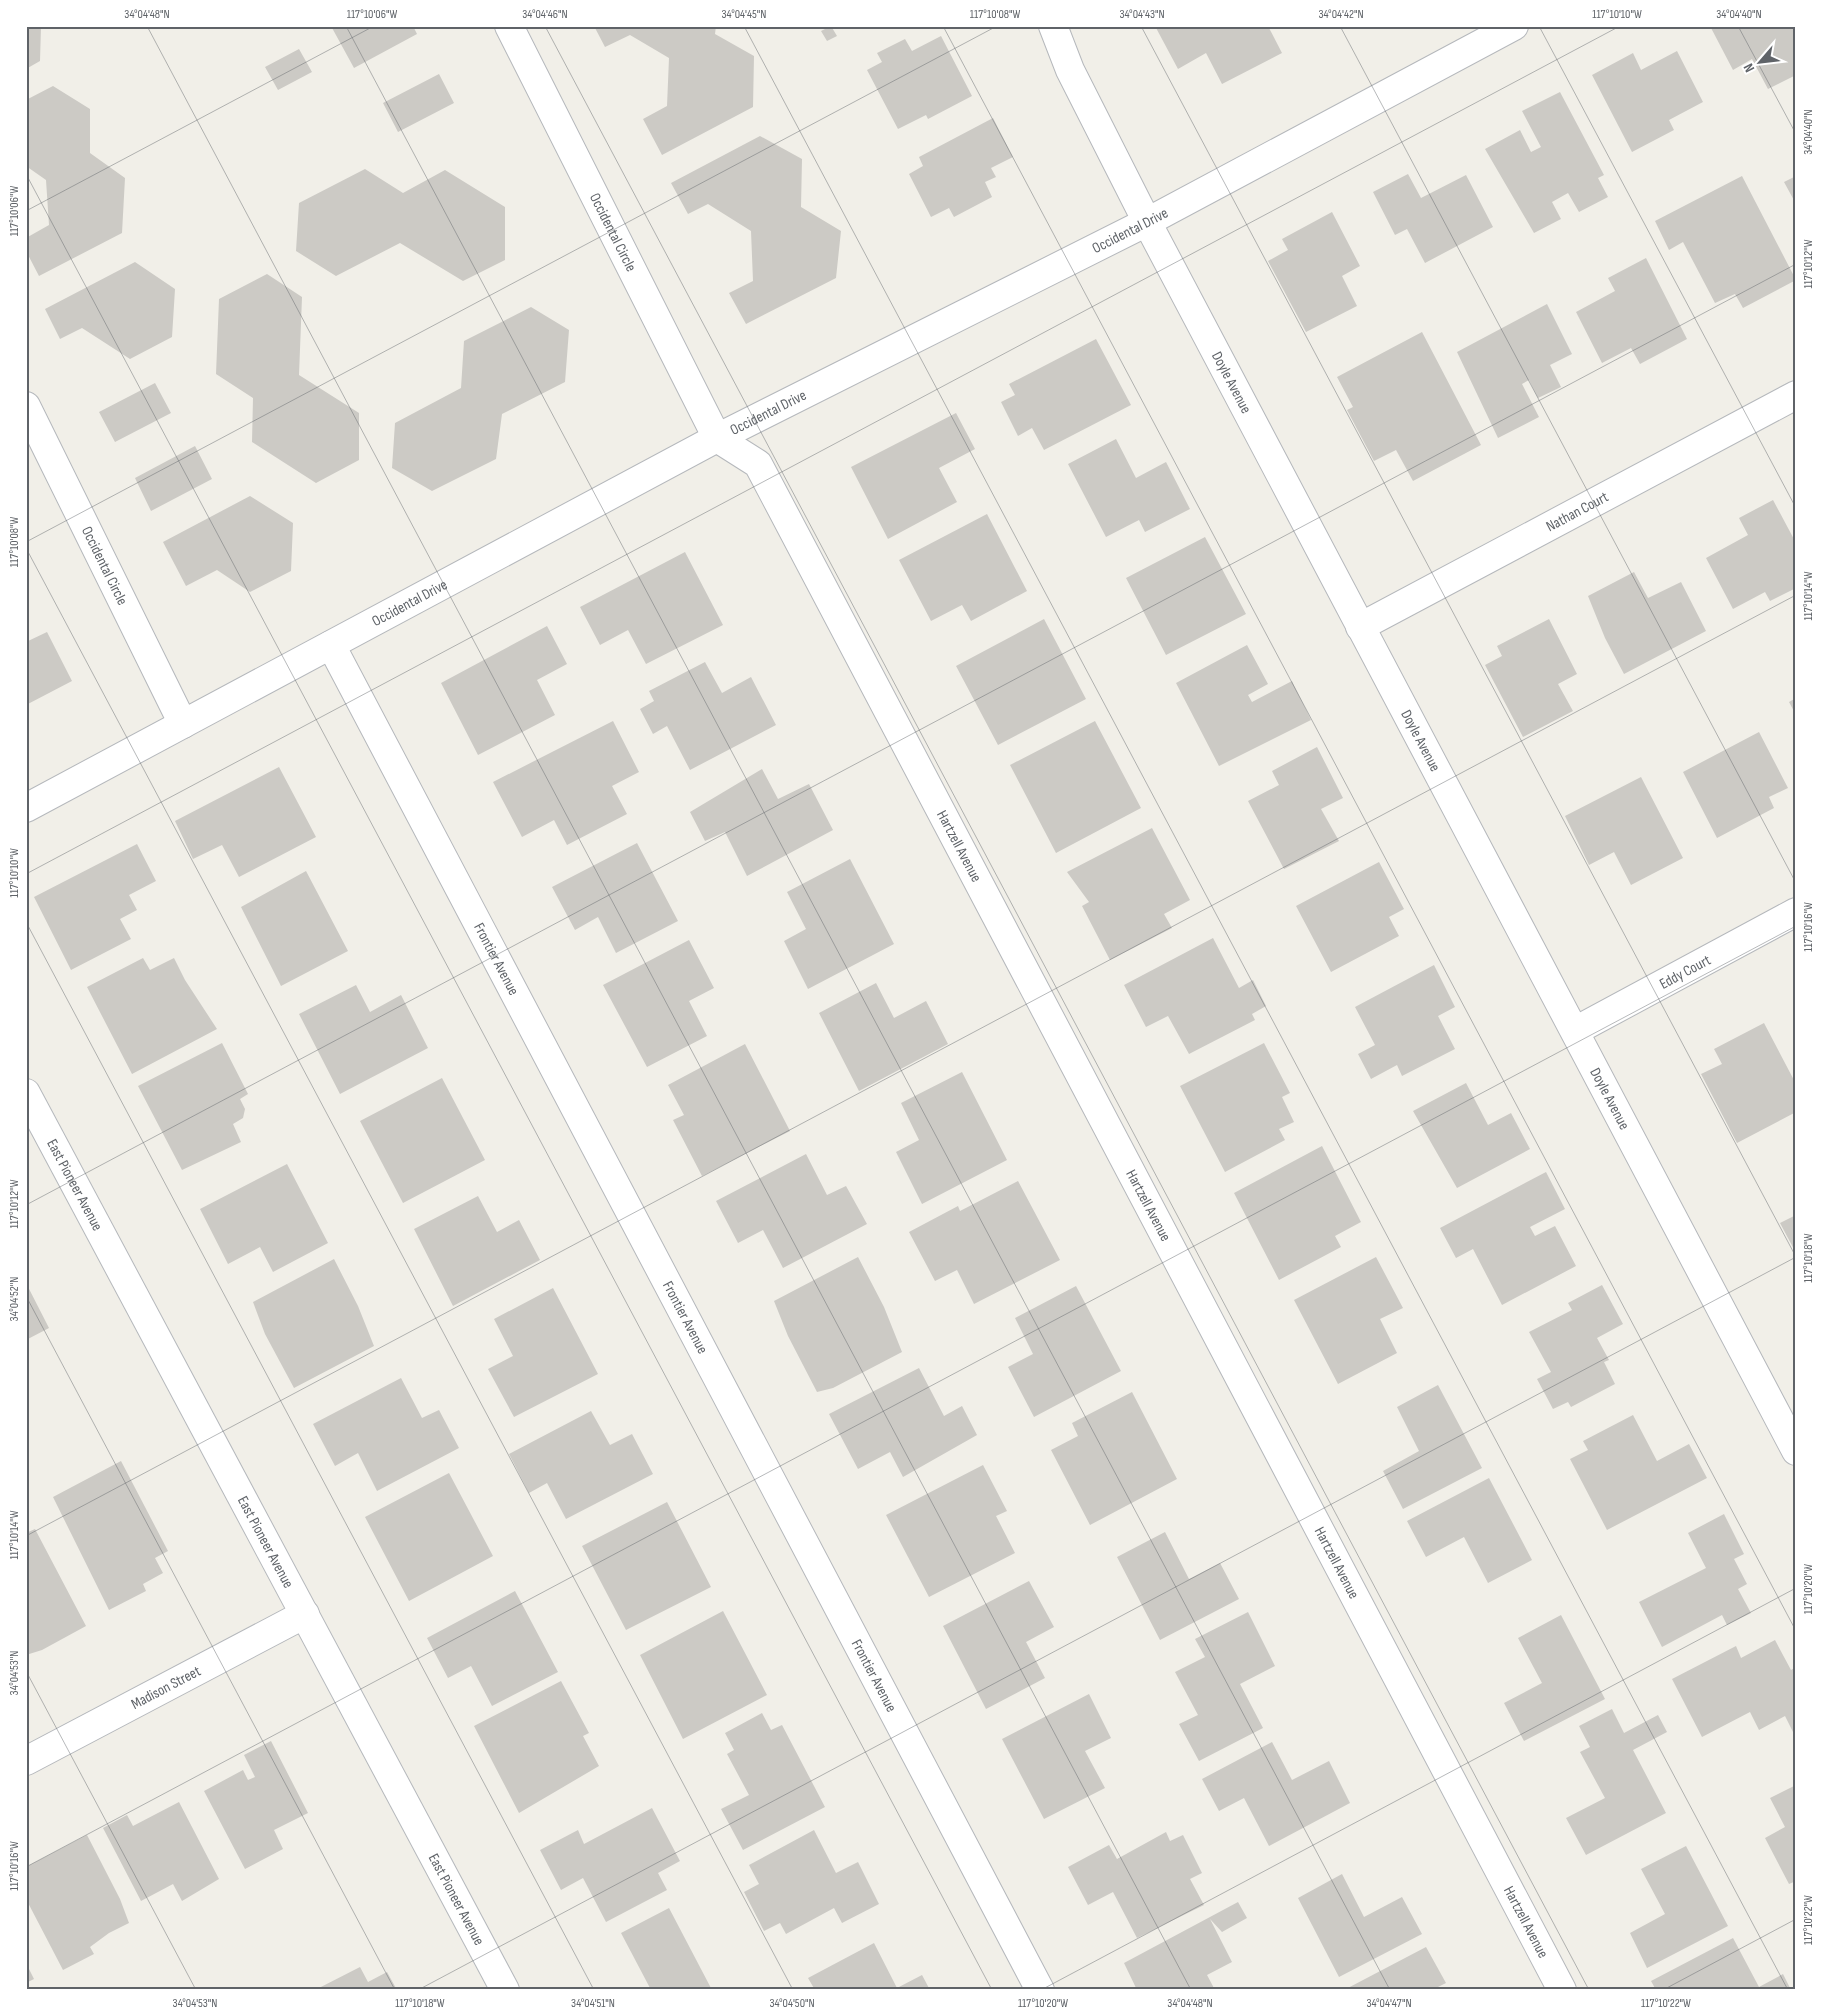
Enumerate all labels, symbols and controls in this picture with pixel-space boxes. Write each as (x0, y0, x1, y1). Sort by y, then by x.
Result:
text: 34°04'48"N (124, 7, 170, 22)
text: 117°10'06"W (347, 7, 397, 22)
text: 34°04'46"N (522, 7, 568, 22)
text: 34°04'45"N (722, 7, 766, 22)
text: 117°10'08"W (970, 7, 1020, 22)
text: 34°04'43"N (1119, 7, 1165, 22)
text: 34°04'42"N (1318, 7, 1364, 22)
text: 117°10'10"W (1592, 7, 1642, 22)
text: 34°04'40"N (1716, 7, 1762, 22)
north arrow (1734, 38, 1784, 88)
text: N (1740, 61, 1758, 75)
text: 34°04'40"N (1801, 109, 1816, 155)
text: 117°10'06"W (7, 186, 22, 236)
street label: Occidental Circle (585, 190, 640, 275)
street label: Occidental Drive (1089, 204, 1171, 258)
text: 117°10'12"W (1801, 239, 1816, 289)
street label: Doyle Avenue (1207, 349, 1255, 417)
street label: Occidental Drive (727, 386, 810, 440)
street label: Nathan Court (1543, 487, 1612, 536)
text: 117°10'08"W (7, 517, 22, 567)
street label: Occidental Circle (77, 523, 132, 608)
text: 117°10'14"W (1801, 571, 1816, 621)
street label: Occidental Drive (369, 575, 451, 631)
street label: Doyle Avenue (1396, 707, 1444, 775)
street label: Hartzell Avenue (932, 807, 986, 886)
text: 117°10'10"W (7, 848, 22, 898)
text: 117°10'16"W (1801, 902, 1816, 952)
street label: Frontier Avenue (469, 920, 523, 999)
street label: Eddy Court (1656, 950, 1715, 994)
street label: Doyle Avenue (1585, 1065, 1634, 1133)
street label: East Pioneer Avenue (42, 1136, 107, 1234)
street label: Hartzell Avenue (1121, 1166, 1175, 1245)
text: 117°10'12"W (7, 1179, 22, 1229)
text: 117°10'18"W (1801, 1233, 1816, 1283)
text: 34°04'52"N (7, 1277, 22, 1321)
street label: Frontier Avenue (658, 1278, 712, 1357)
street label: East Pioneer Avenue (233, 1493, 298, 1591)
text: 117°10'14"W (7, 1510, 22, 1560)
street label: Hartzell Avenue (1310, 1524, 1363, 1602)
text: 117°10'20"W (1801, 1564, 1816, 1614)
street label: Frontier Avenue (847, 1636, 901, 1715)
text: 34°04'53"N (7, 1651, 22, 1695)
street label: Madison Street (128, 1662, 204, 1714)
text: 117°10'16"W (7, 1841, 22, 1891)
street label: East Pioneer Avenue (424, 1850, 488, 1949)
street label: Hartzell Avenue (1499, 1883, 1552, 1961)
text: 117°10'22"W (1801, 1895, 1816, 1945)
text: 34°04'53"N (173, 1996, 217, 2011)
text: 117°10'18"W (395, 1996, 445, 2011)
text: 34°04'51"N (571, 1996, 615, 2011)
text: 34°04'50"N (769, 1996, 815, 2011)
text: 117°10'20"W (1018, 1996, 1068, 2011)
text: 34°04'48"N (1167, 1996, 1213, 2011)
text: 34°04'47"N (1366, 1996, 1412, 2011)
text: 117°10'22"W (1641, 1996, 1691, 2011)

